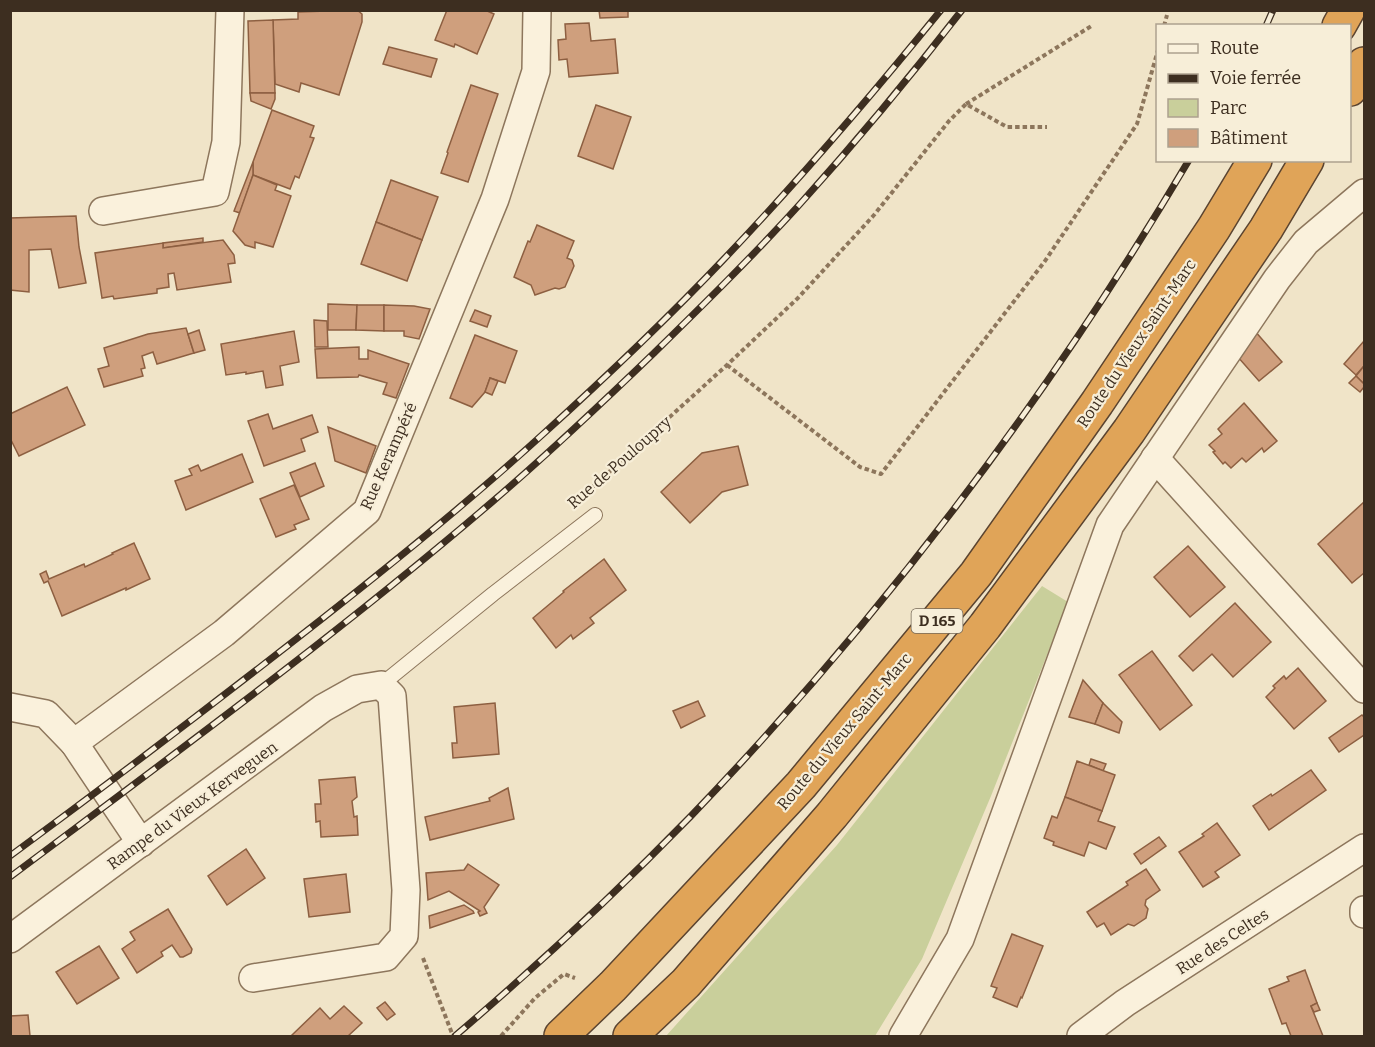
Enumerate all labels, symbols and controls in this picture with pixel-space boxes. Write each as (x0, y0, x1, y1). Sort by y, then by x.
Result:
legend (1156, 24, 1351, 162)
text: Route (1210, 37, 1259, 59)
text: Voie ferrée (1210, 67, 1301, 89)
text: Parc (1210, 97, 1247, 119)
text: Bâtiment (1210, 127, 1288, 149)
street label: Route du Vieux Saint-Marc (1073, 256, 1200, 431)
street label: Rue Kerampéré (356, 399, 421, 513)
street label: Rue de Pouloupry (564, 412, 675, 513)
road number: D 165 (912, 609, 962, 633)
street label: Route du Vieux Saint-Marc (773, 649, 916, 814)
street label: Rampe du Vieux Kerveguen (104, 737, 281, 873)
street label: Rue des Celtes (1172, 904, 1272, 978)

